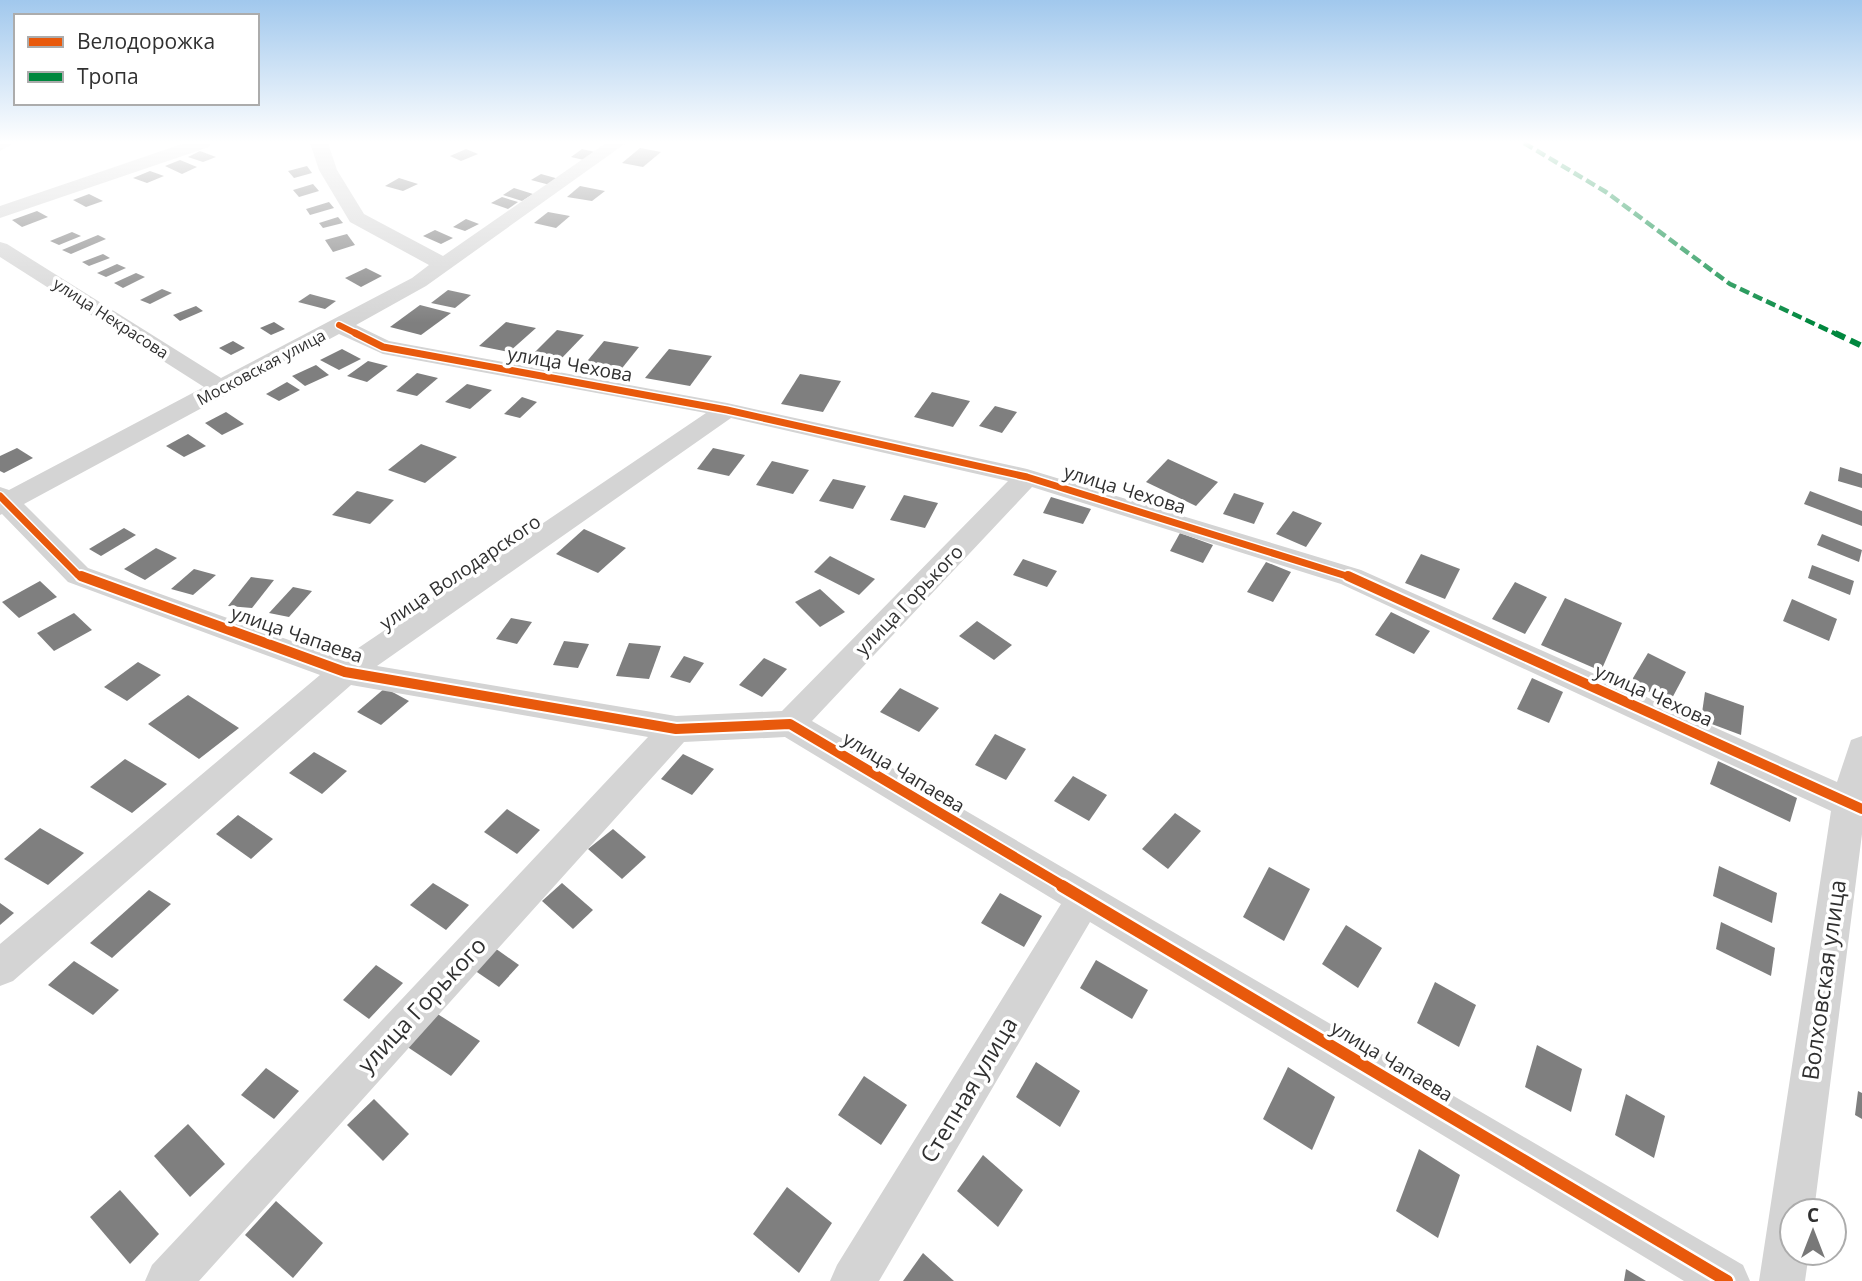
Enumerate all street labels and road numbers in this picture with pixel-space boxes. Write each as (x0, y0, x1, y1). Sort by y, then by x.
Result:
street label: улица Некрасова (49, 272, 173, 364)
street label: Московская улица (193, 324, 329, 410)
street label: улица Чехова (505, 340, 635, 388)
street label: улица Чехова (1061, 458, 1189, 520)
street label: улица Володарского (374, 508, 546, 636)
street label: улица Горького (849, 539, 969, 661)
street label: улица Чапаева (227, 599, 367, 669)
street label: улица Чехова (1591, 657, 1717, 733)
street label: улица Чапаева (838, 725, 970, 819)
street label: Волховская улица (1793, 878, 1853, 1082)
street label: улица Горького (350, 929, 493, 1079)
street label: Степная улица (912, 1011, 1024, 1168)
street label: улица Чапаева (1326, 1014, 1458, 1108)

